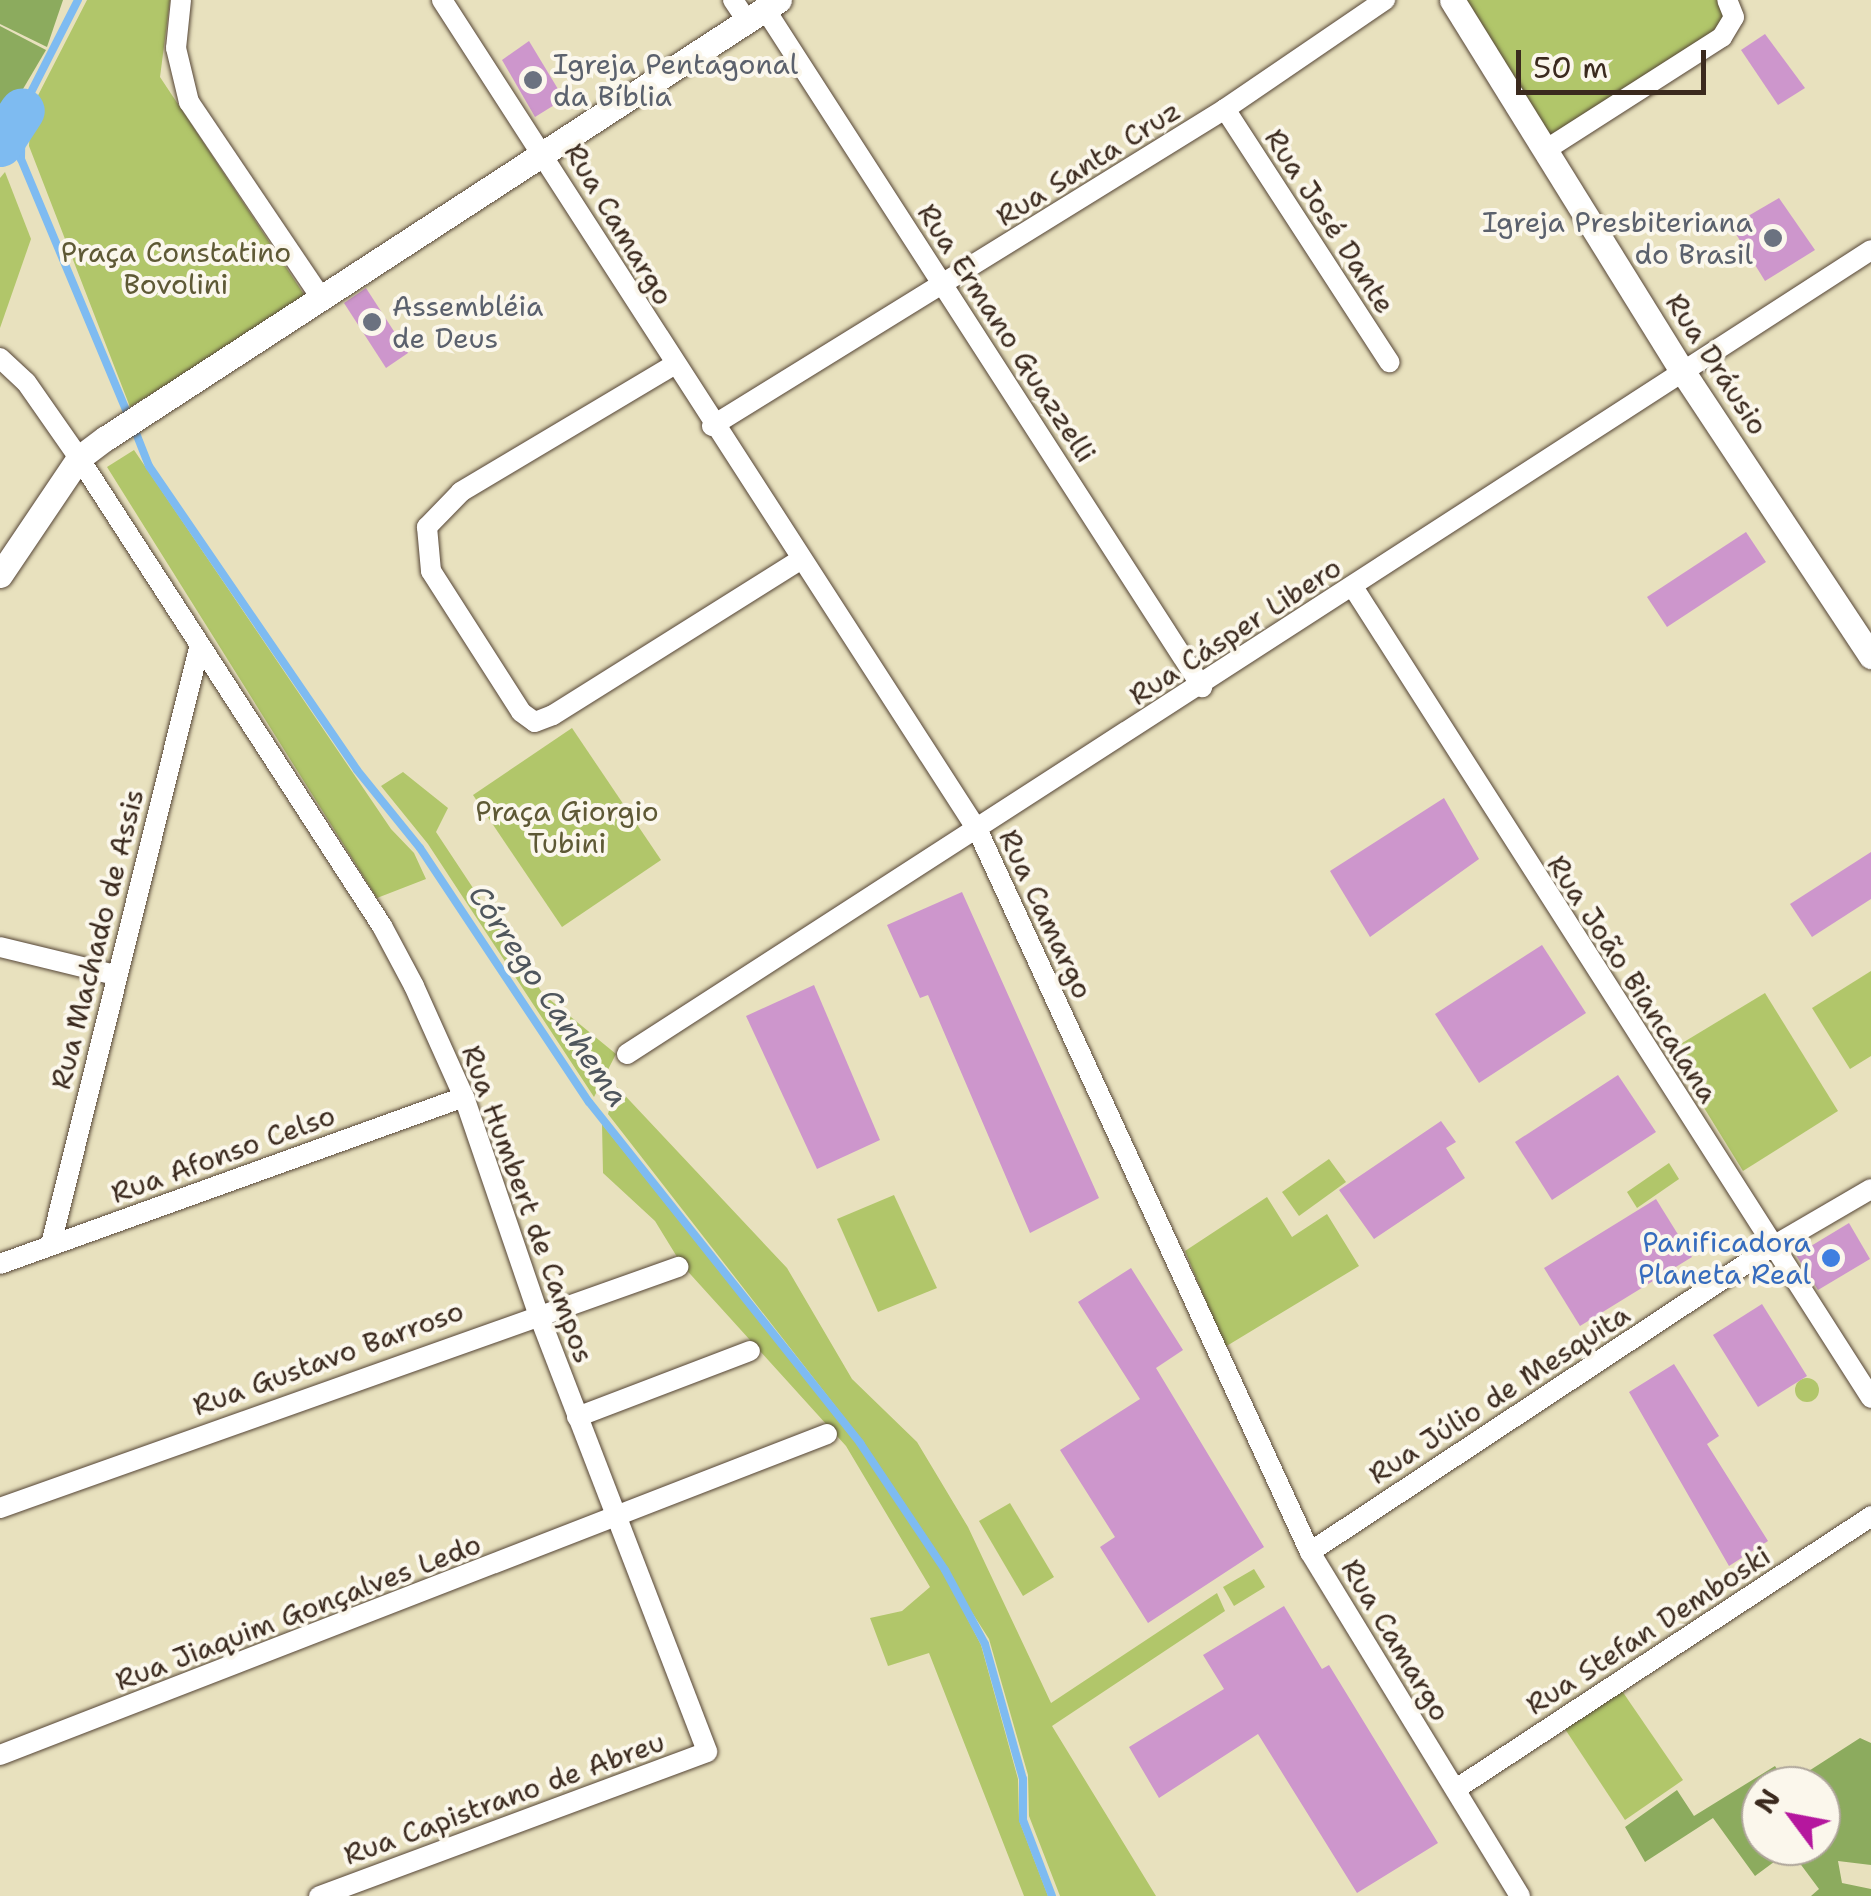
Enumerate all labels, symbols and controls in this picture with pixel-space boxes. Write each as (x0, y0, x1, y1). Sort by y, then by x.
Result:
scale bar (1521, 30, 1711, 92)
place label: Igreja Pentagonal da Bíblia (553, 47, 798, 113)
text: 50 m (1533, 47, 1608, 88)
marker: Igreja Pentagonal da Bíblia (522, 69, 544, 91)
street label: Rua Santa Cruz (990, 93, 1186, 233)
street label: Rua José Dante (1258, 123, 1402, 319)
street label: Rua Camargo (558, 137, 680, 311)
street label: Rua Ermano Guazzelli (911, 197, 1103, 469)
place label: Igreja Presbiteriana do Brasil (1482, 205, 1753, 271)
marker: Igreja Presbiteriana do Brasil (1762, 227, 1784, 249)
park label: Praça Constatino Bovolini (61, 235, 291, 301)
street label: Rua Dráusio (1659, 287, 1775, 441)
place label: Assembléia de Deus (392, 289, 543, 355)
marker: Assembléia de Deus (361, 311, 383, 333)
street label: Rua Cásper Libero (1123, 550, 1347, 712)
street label: Rua Machado de Assis (43, 785, 151, 1093)
park label: Praça Giorgio Tubini (475, 794, 659, 860)
street label: Rua Camargo (992, 824, 1100, 1004)
street label: Rua João Biancalana (1540, 849, 1726, 1109)
water label: Córrego Canhema (460, 878, 636, 1114)
street label: Rua Humbert de Campos (455, 1041, 601, 1367)
street label: Rua Afonso Celso (106, 1098, 340, 1210)
place label: Panificadora Planeta Real (1638, 1225, 1811, 1291)
marker: Panificadora Planeta Real (1820, 1247, 1842, 1269)
street label: Rua Gustavo Barroso (188, 1293, 468, 1423)
street label: Rua Júlio de Mesquita (1362, 1297, 1636, 1491)
street label: Rua Jiaquim Gonçalves Ledo (111, 1527, 485, 1697)
street label: Rua Stefan Demboski (1520, 1538, 1776, 1722)
street label: Rua Camargo (1335, 1553, 1457, 1727)
street label: Rua Capistrano de Abreu (339, 1724, 669, 1872)
north arrow (1741, 1766, 1841, 1866)
text: N (1745, 1782, 1789, 1821)

